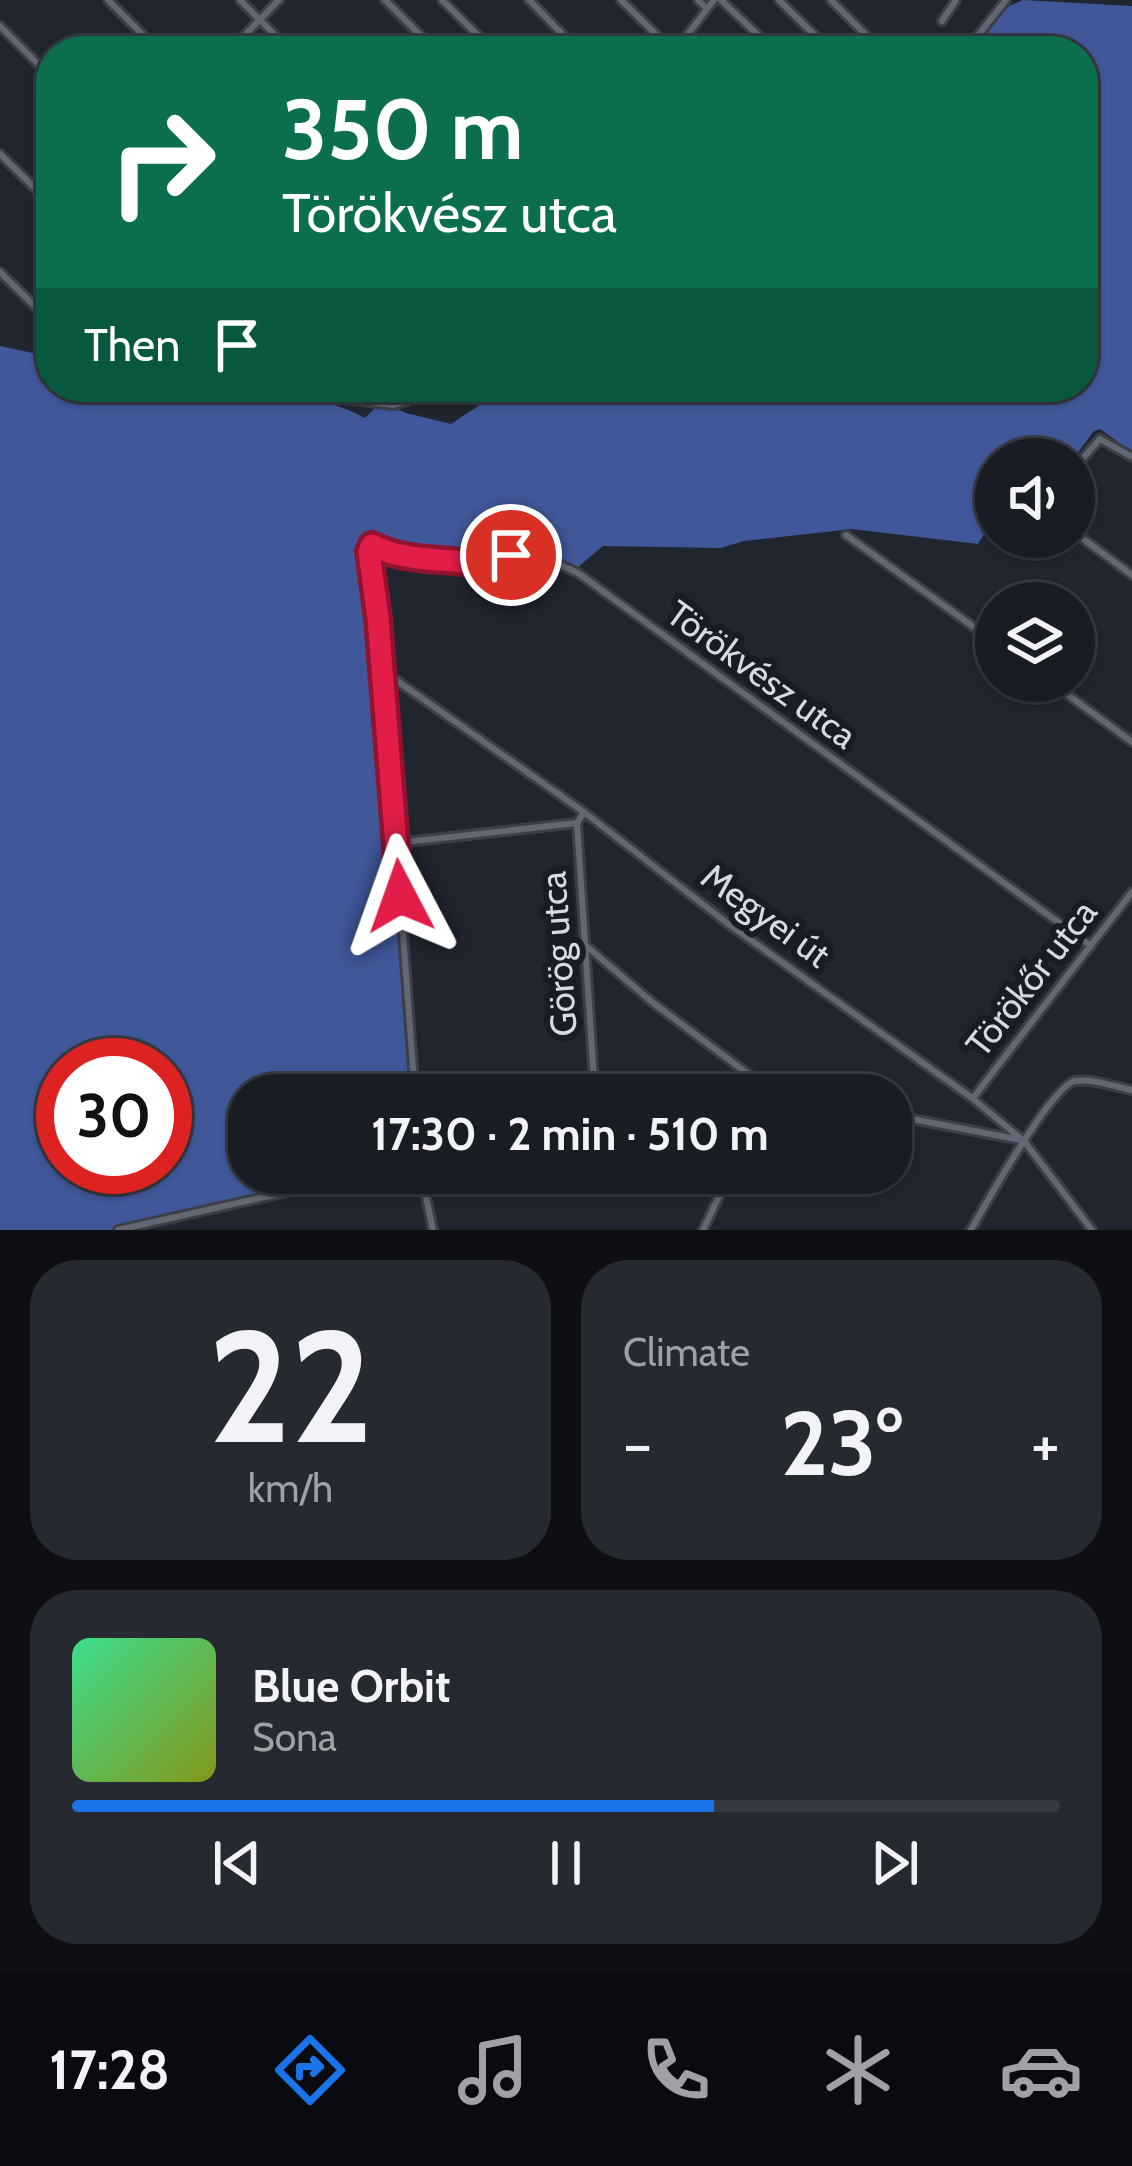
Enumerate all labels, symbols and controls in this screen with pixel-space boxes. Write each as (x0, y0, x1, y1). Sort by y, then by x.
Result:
text: 350 m (282, 78, 524, 180)
icon: right (84, 84, 240, 240)
text: Törökvész utca (282, 180, 617, 246)
icon: arrive (204, 312, 270, 378)
text: Then (84, 318, 180, 372)
map controls (975, 438, 1095, 702)
button: sound (975, 438, 1095, 558)
pin (460, 504, 562, 606)
icon: arrive (478, 522, 544, 588)
button: layers (975, 582, 1095, 702)
street label: Törökvész utca (659, 591, 865, 757)
position arrow (337, 833, 463, 959)
street label: Megyei út (693, 854, 839, 976)
street label: Görög utca (530, 870, 586, 1038)
street label: Törökőr utca (956, 891, 1106, 1065)
speed limit sign: 30 (36, 1038, 192, 1194)
text: 17:30 · 2 min · 510 m (371, 1107, 769, 1161)
text: 22 (208, 1291, 373, 1481)
text: Climate (623, 1328, 750, 1376)
text: 23° (780, 1388, 903, 1498)
text: − (623, 1403, 652, 1484)
text: + (1031, 1403, 1060, 1484)
text: km/h (248, 1464, 333, 1512)
text: Blue Orbit (252, 1659, 450, 1713)
text: Sona (252, 1713, 337, 1761)
icon: previous (204, 1830, 270, 1896)
icon: pause (533, 1830, 599, 1896)
icon: next (862, 1830, 928, 1896)
icon: directions (268, 2028, 352, 2112)
icon: music (451, 2028, 535, 2112)
icon: phone (634, 2028, 718, 2112)
icon: climate (816, 2028, 900, 2112)
icon: car (999, 2028, 1083, 2112)
text: 17:28 (49, 2037, 170, 2103)

